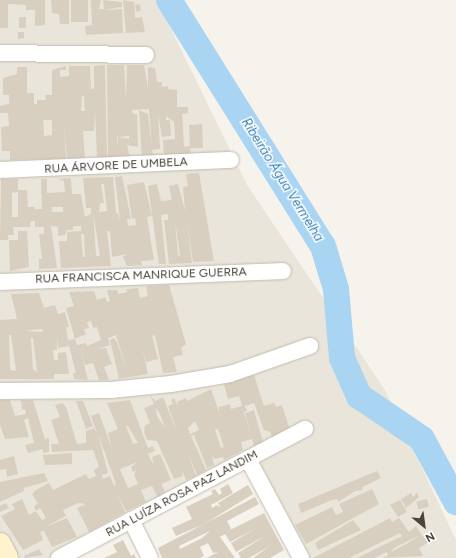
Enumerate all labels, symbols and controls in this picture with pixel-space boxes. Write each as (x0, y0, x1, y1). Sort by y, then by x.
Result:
water label: Ribeirão Água Vermelha (238, 116, 326, 244)
street label: RUA ÁRVORE DE UMBELA (44, 155, 188, 177)
street label: RUA FRANCISCA MANRIQUE GUERRA (35, 265, 247, 287)
street label: RUA LUÍZA ROSA PAZ LANDIM (103, 448, 261, 540)
north arrow (404, 506, 444, 546)
text: N (423, 529, 437, 545)

